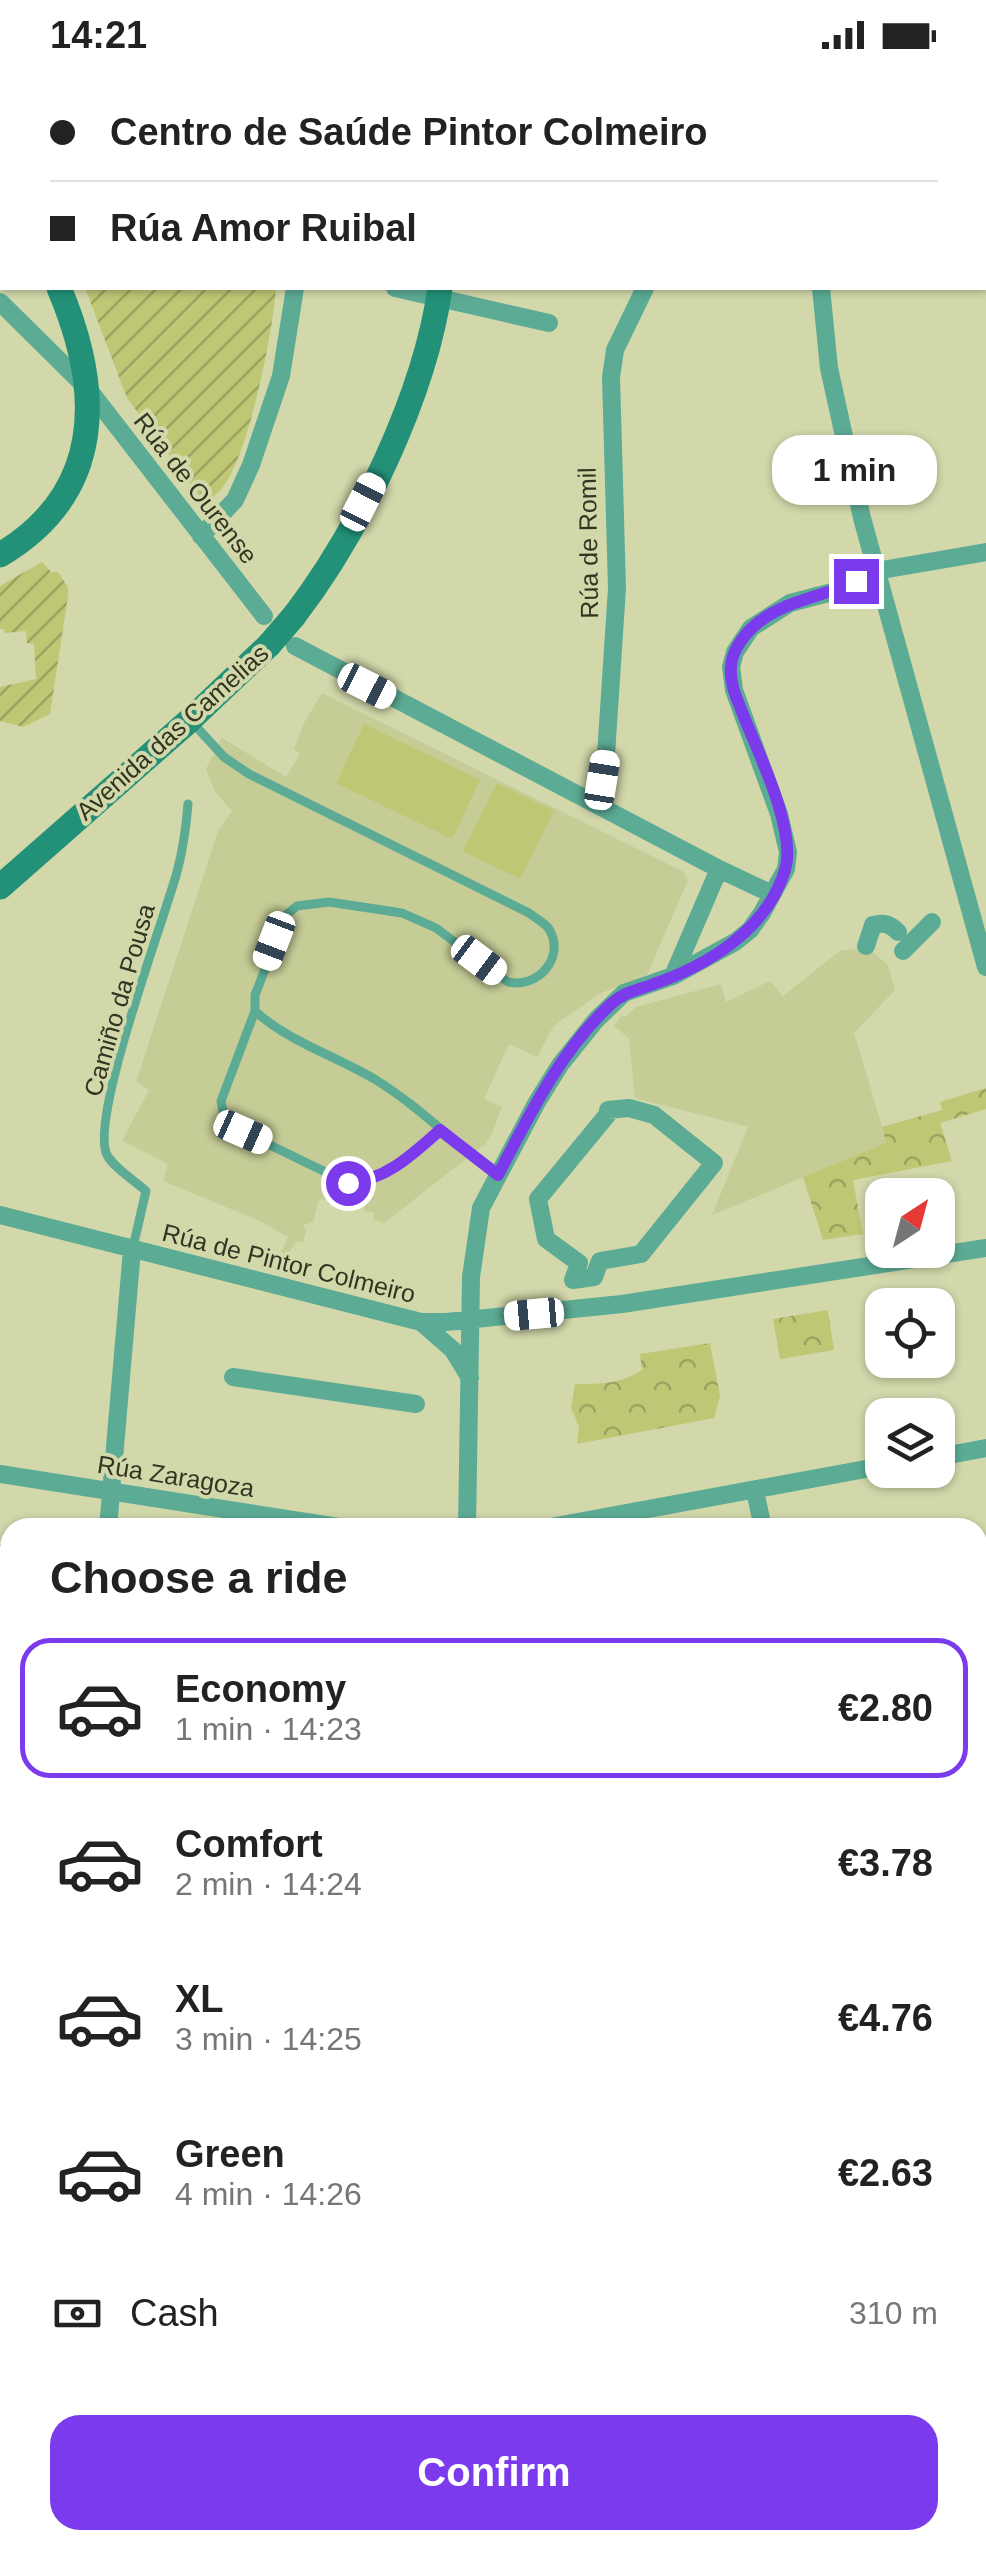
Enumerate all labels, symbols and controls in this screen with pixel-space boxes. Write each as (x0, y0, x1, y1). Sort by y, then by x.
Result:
text: 14:21 (50, 14, 147, 56)
text: Centro de Saúde Pintor Colmeiro (110, 111, 708, 153)
text: Rúa Amor Ruibal (110, 207, 417, 249)
street label: Rúa de Ourense (128, 407, 264, 569)
callout: 1 min (774, 436, 938, 506)
text: 1 min (813, 452, 896, 488)
street label: Rúa de Romil (573, 467, 603, 619)
car (336, 468, 390, 536)
route end (834, 559, 879, 604)
street label: Avenida das Camelias (70, 639, 274, 825)
car (333, 659, 401, 713)
car (582, 748, 622, 812)
street label: Camiño da Pousa (78, 901, 160, 1099)
car (249, 908, 299, 974)
car (446, 930, 512, 990)
car (209, 1106, 277, 1158)
route start (326, 1161, 371, 1206)
north arrow (865, 1178, 955, 1268)
map controls (865, 1178, 955, 1488)
street label: Rúa de Pintor Colmeiro (160, 1218, 418, 1308)
button: locate (865, 1288, 955, 1378)
car (503, 1296, 565, 1332)
button: layers (865, 1398, 955, 1488)
street label: Rúa Zaragoza (96, 1450, 257, 1502)
text: Choose a ride (50, 1552, 348, 1603)
icon: car (55, 1663, 145, 1753)
text: Economy (175, 1668, 346, 1710)
text: €2.80 (838, 1687, 933, 1729)
text: 1 min · 14:23 (175, 1711, 362, 1747)
icon: car (55, 1818, 145, 1908)
text: Comfort (175, 1823, 323, 1865)
text: €3.78 (838, 1842, 933, 1884)
text: 2 min · 14:24 (175, 1866, 362, 1902)
icon: car (55, 1973, 145, 2063)
text: XL (175, 1978, 224, 2020)
text: €4.76 (838, 1997, 933, 2039)
text: 3 min · 14:25 (175, 2021, 362, 2057)
icon: car (55, 2128, 145, 2218)
text: Green (175, 2133, 285, 2175)
text: €2.63 (838, 2152, 933, 2194)
text: 4 min · 14:26 (175, 2176, 362, 2212)
icon: cash (50, 2286, 105, 2341)
text: Cash (130, 2292, 219, 2334)
text: 310 m (849, 2295, 938, 2331)
button: Confirm (50, 2415, 938, 2530)

